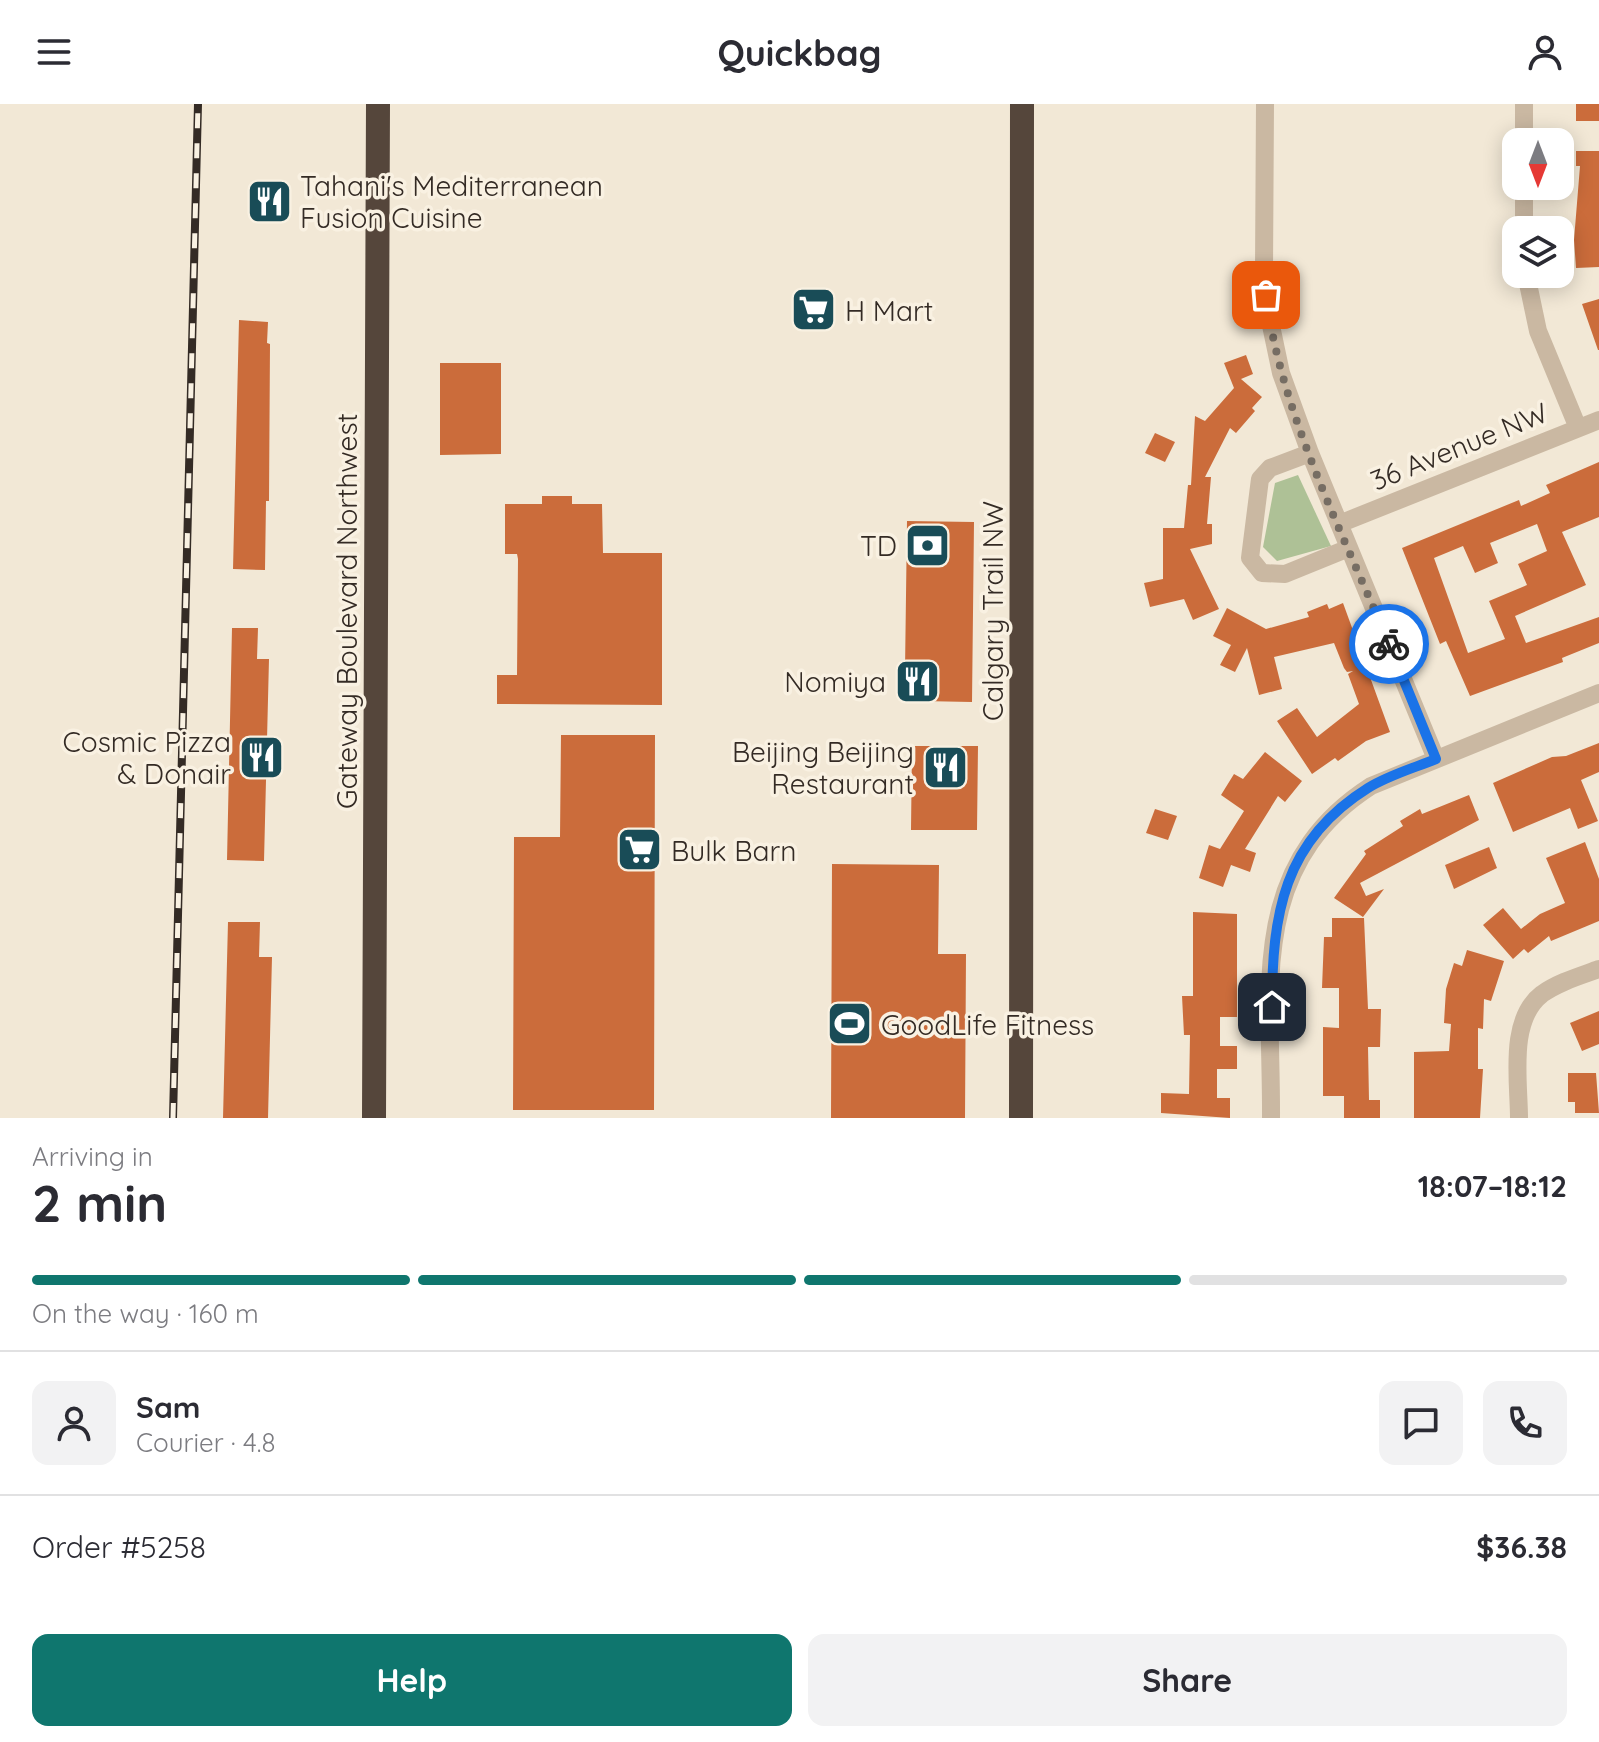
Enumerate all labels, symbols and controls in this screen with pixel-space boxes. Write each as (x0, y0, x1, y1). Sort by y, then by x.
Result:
icon: menu (32, 30, 76, 74)
text: Quickbag (717, 30, 882, 75)
icon: person (1523, 30, 1567, 74)
north arrow (1502, 128, 1574, 200)
map controls (1502, 128, 1574, 288)
place label: Tahani's Mediterranean Fusion Cuisine (300, 168, 603, 235)
restaurant icon: Tahani's Mediterranean Fusion Cuisine (245, 177, 293, 225)
button: layers (1502, 216, 1574, 288)
pin (1232, 261, 1300, 329)
icon: bag (1244, 273, 1288, 317)
supermarket icon: H Mart (790, 286, 838, 334)
place label: H Mart (845, 293, 933, 328)
street label: 36 Avenue NW (1365, 395, 1553, 497)
street label: Gateway Boulevard Northwest (329, 413, 364, 809)
street label: Calgary Trail NW (975, 501, 1010, 721)
bank icon: TD (904, 521, 952, 569)
place label: TD (860, 528, 897, 563)
courier (1349, 604, 1429, 684)
icon: bike (1367, 622, 1411, 666)
restaurant icon: Nomiya (893, 657, 941, 705)
place label: Nomiya (784, 664, 886, 699)
place label: Cosmic Pizza & Donair (63, 724, 231, 791)
restaurant icon: Cosmic Pizza & Donair (238, 733, 286, 781)
place label: Beijing Beijing Restaurant (732, 734, 914, 801)
restaurant icon: Beijing Beijing Restaurant (921, 743, 969, 791)
supermarket icon: Bulk Barn (616, 826, 664, 874)
place label: Bulk Barn (671, 833, 796, 868)
pin (1238, 973, 1306, 1041)
icon: home (1250, 985, 1294, 1029)
sports icon: GoodLife Fitness (826, 1000, 874, 1048)
place label: GoodLife Fitness (881, 1007, 1094, 1042)
text: Arriving in (32, 1140, 153, 1173)
text: 18:07–18:12 (1418, 1167, 1567, 1205)
text: 2 min (32, 1170, 167, 1235)
text: On the way · 160 m (32, 1297, 259, 1330)
button: person (32, 1381, 116, 1465)
button: chat (1379, 1381, 1463, 1465)
button: phone (1483, 1381, 1567, 1465)
text: Sam (136, 1388, 200, 1426)
text: Courier · 4.8 (136, 1426, 275, 1459)
text: Order #5258 (32, 1528, 206, 1566)
text: $36.38 (1476, 1528, 1567, 1566)
button: Help (32, 1634, 792, 1726)
button: Share (808, 1634, 1567, 1726)

